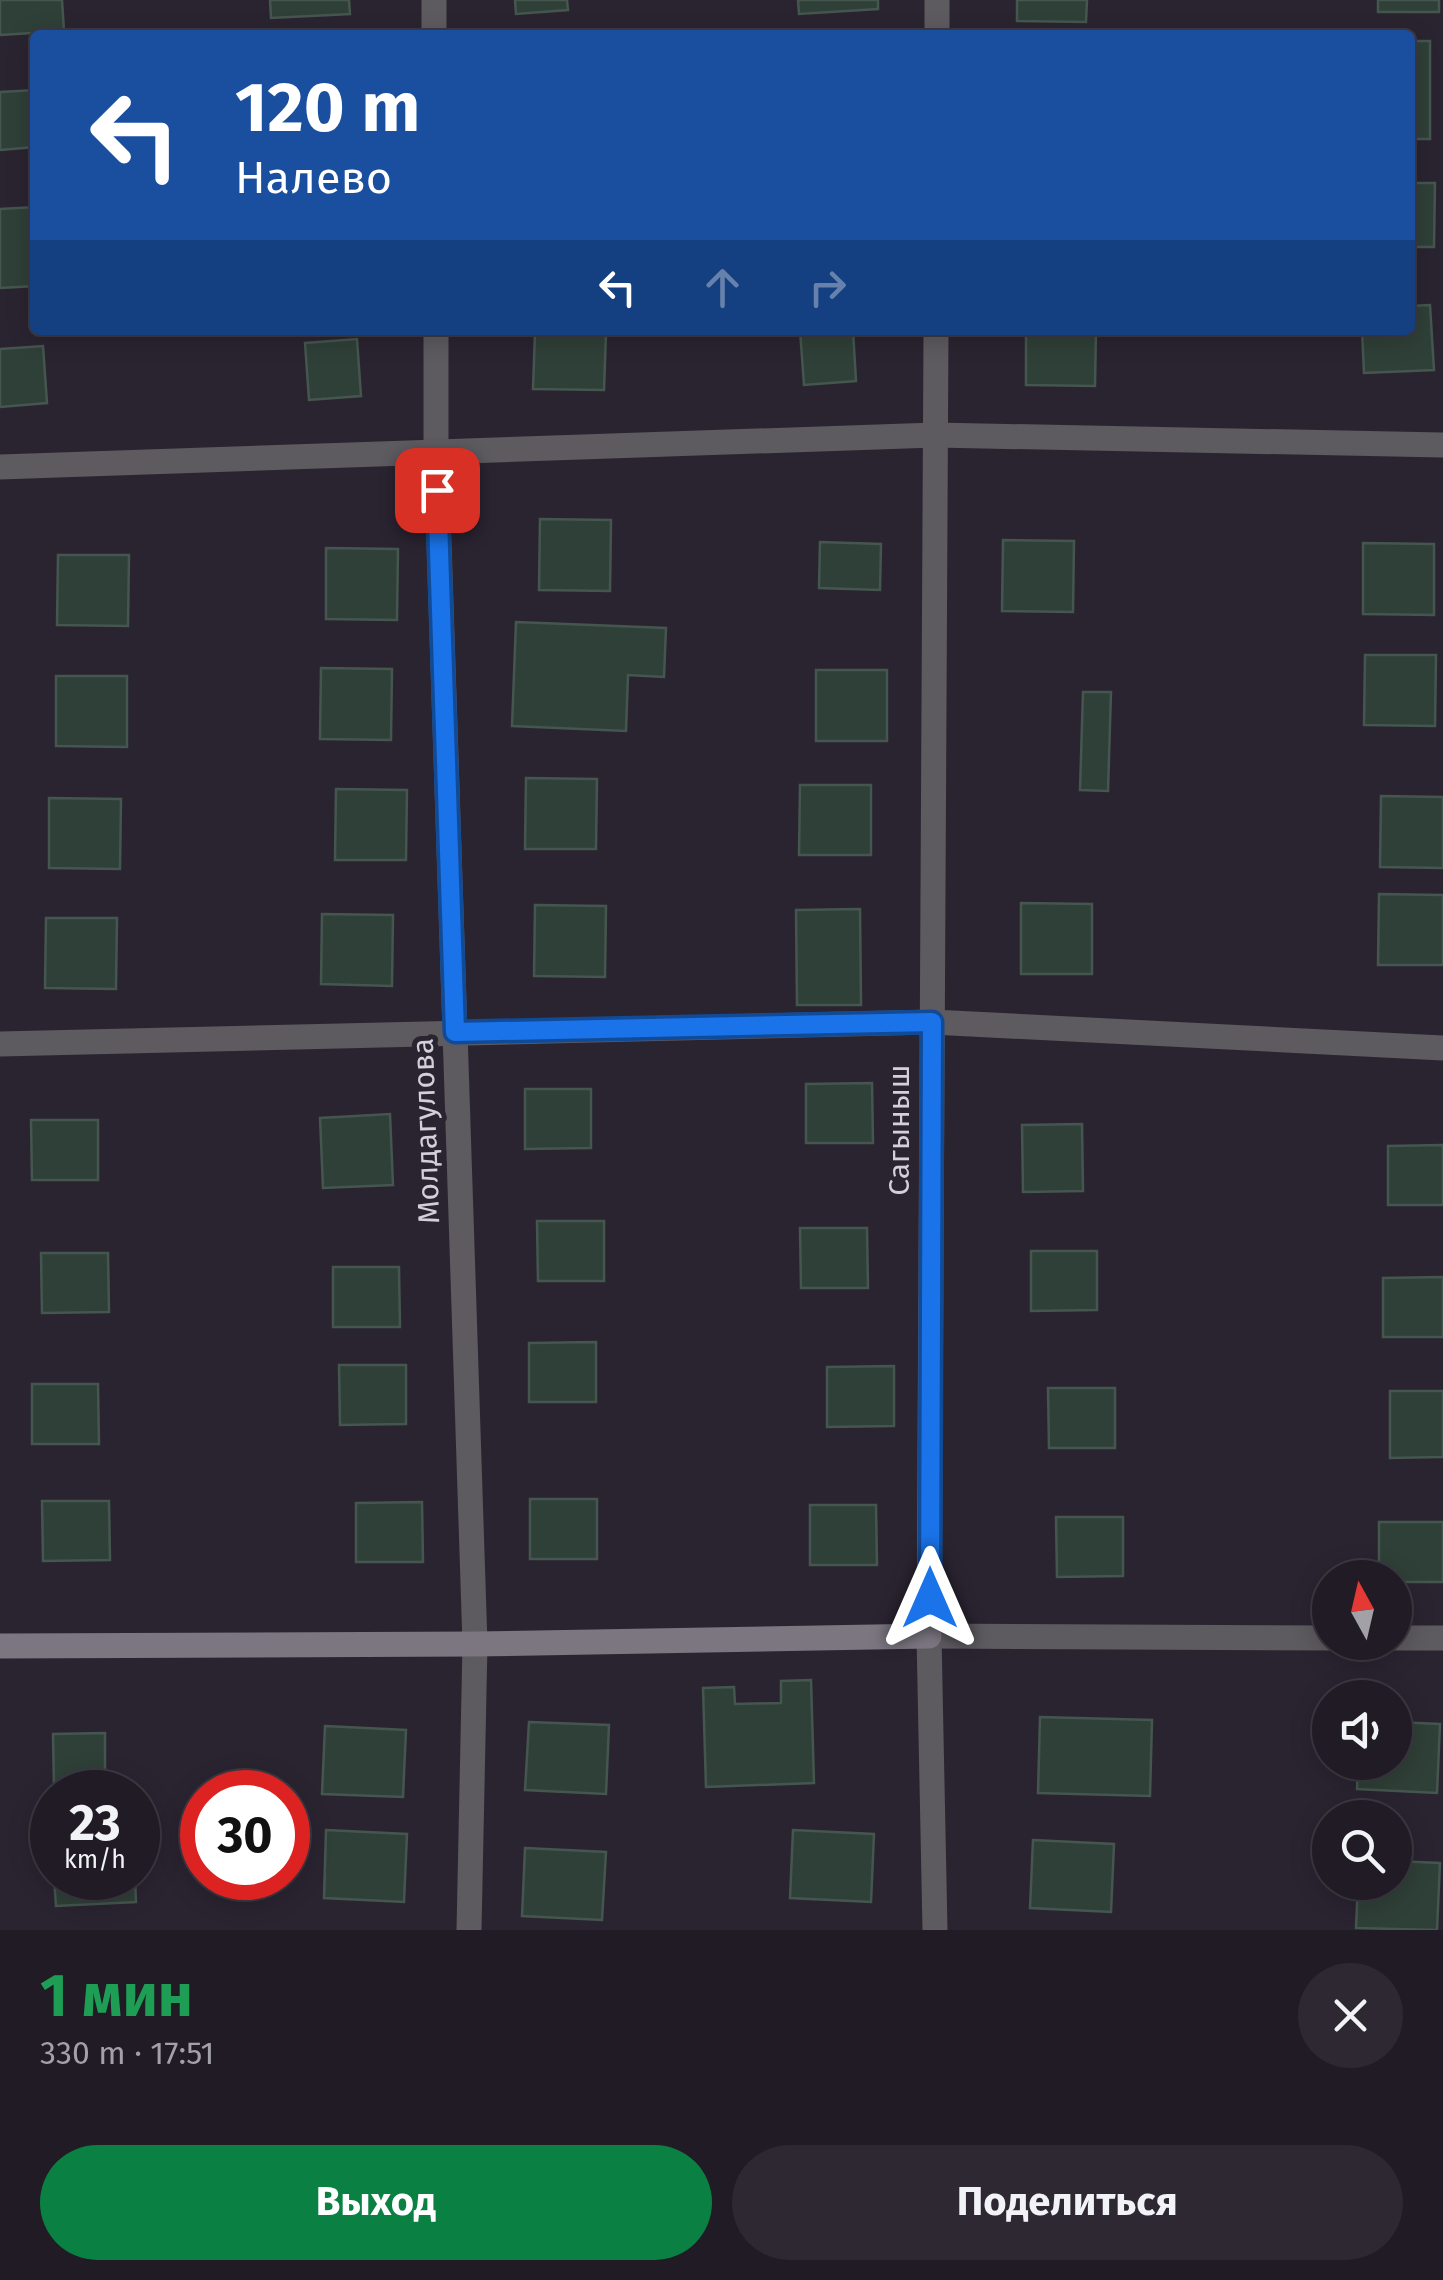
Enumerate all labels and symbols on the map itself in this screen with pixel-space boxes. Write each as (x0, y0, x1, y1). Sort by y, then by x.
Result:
pin (395, 448, 480, 533)
street label: Молдагулова (405, 1037, 447, 1225)
street label: Сагыныш (881, 1064, 917, 1196)
position arrow (878, 1546, 982, 1650)
north arrow (1312, 1560, 1412, 1660)
speed limit sign: 30 (180, 1770, 310, 1900)

